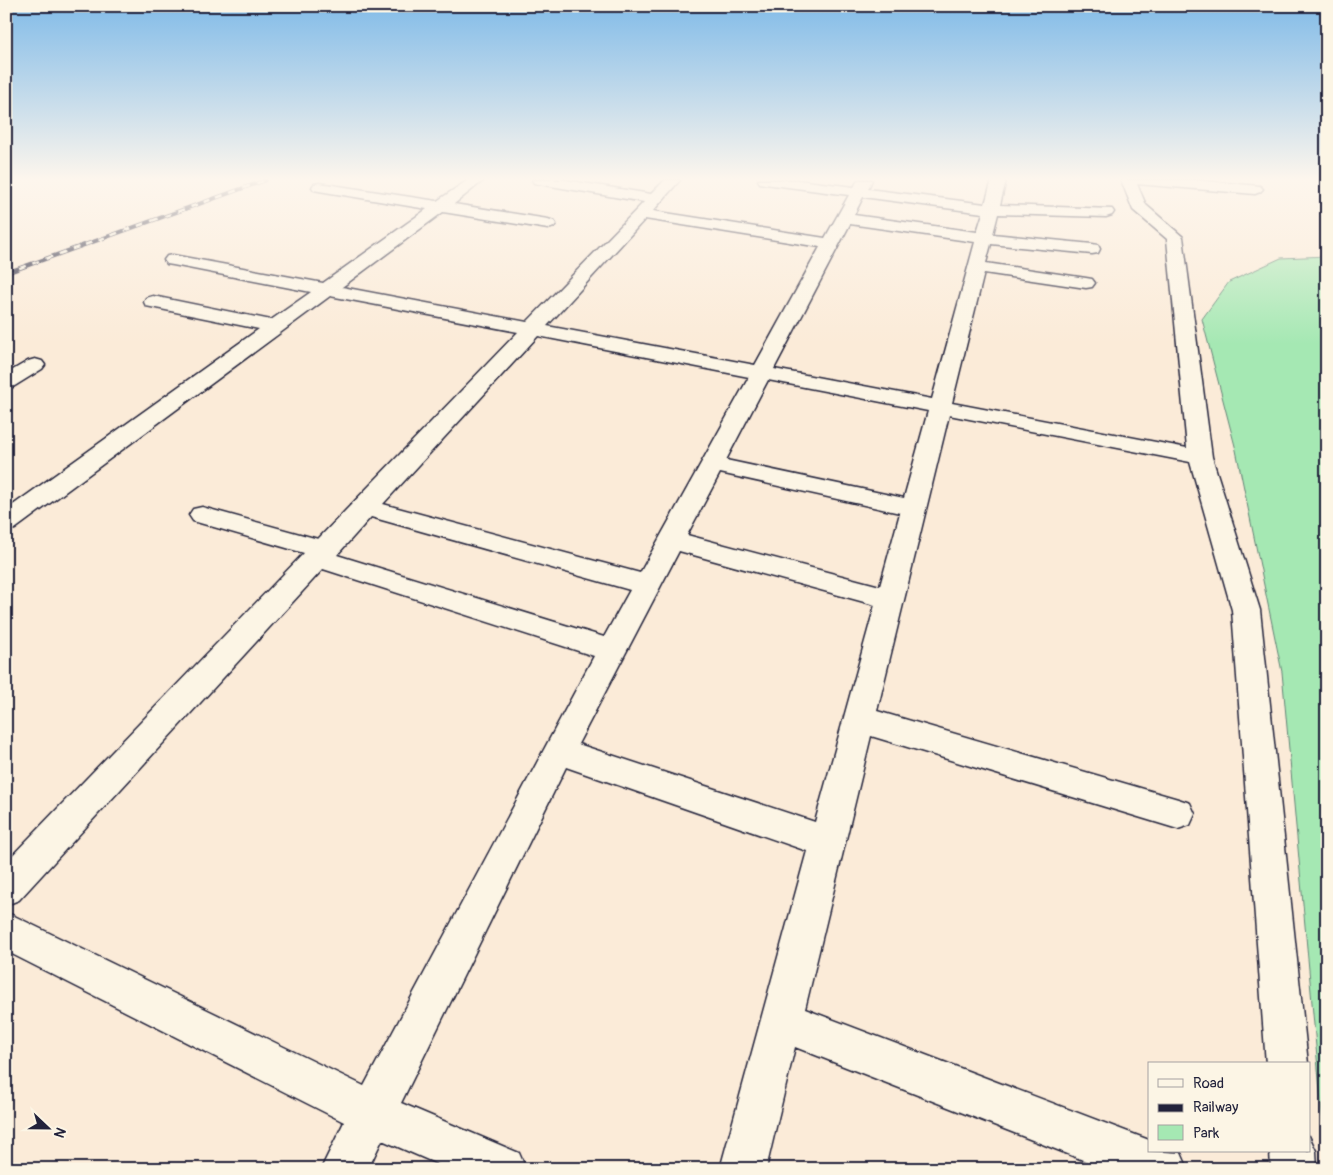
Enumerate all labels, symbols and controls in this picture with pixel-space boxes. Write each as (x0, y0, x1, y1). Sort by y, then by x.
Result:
legend (1148, 1062, 1310, 1152)
text: Road (1193, 1074, 1224, 1093)
text: Railway (1193, 1098, 1239, 1117)
north arrow (22, 1102, 72, 1152)
text: Park (1193, 1124, 1220, 1143)
text: N (50, 1125, 69, 1140)

